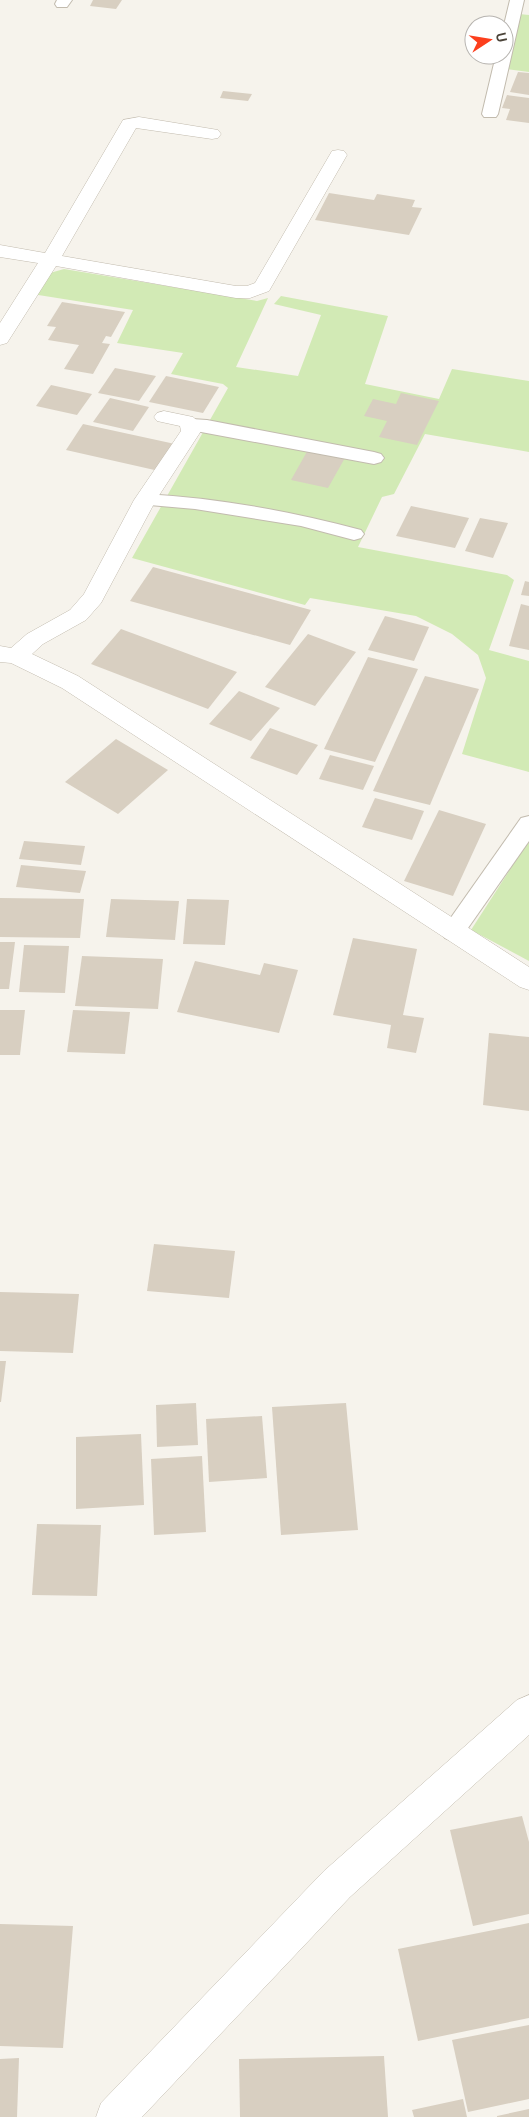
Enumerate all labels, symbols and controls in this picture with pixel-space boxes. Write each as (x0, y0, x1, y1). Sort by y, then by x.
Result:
north arrow (464, 15, 514, 65)
text: U (492, 31, 511, 44)

